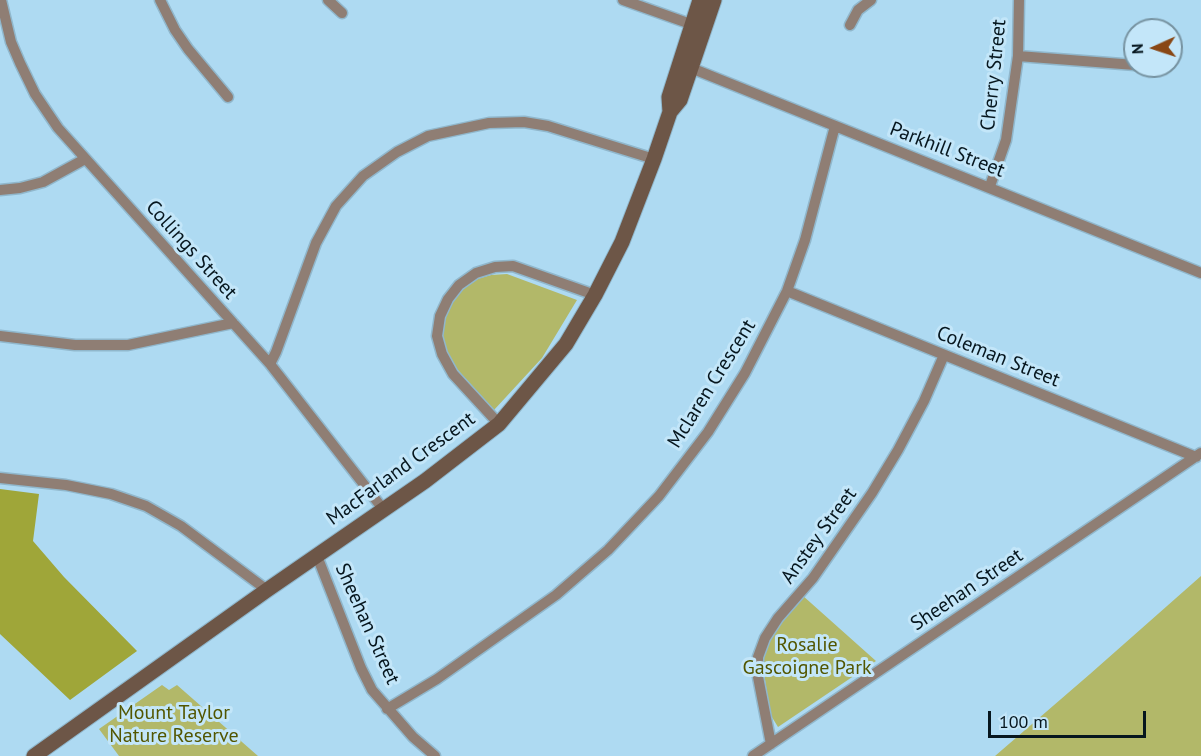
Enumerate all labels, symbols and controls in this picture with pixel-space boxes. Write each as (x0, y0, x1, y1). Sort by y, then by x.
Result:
street label: Cherry Street (976, 18, 1012, 132)
north arrow (1123, 18, 1183, 78)
text: N (1127, 43, 1147, 55)
street label: Parkhill Street (886, 117, 1008, 183)
street label: Collings Street (140, 196, 242, 304)
street label: Mclaren Crescent (663, 315, 761, 453)
street label: Coleman Street (933, 321, 1063, 393)
street label: MacFarland Crescent (322, 407, 480, 531)
street label: Anstey Street (776, 483, 862, 589)
street label: Sheehan Street (906, 544, 1028, 636)
street label: Sheehan Street (330, 560, 404, 688)
park label: Rosalie Gascoigne Park (742, 633, 872, 680)
scale bar (991, 699, 1148, 737)
park label: Mount Taylor Nature Reserve (109, 701, 239, 748)
text: 100 m (999, 710, 1048, 733)

